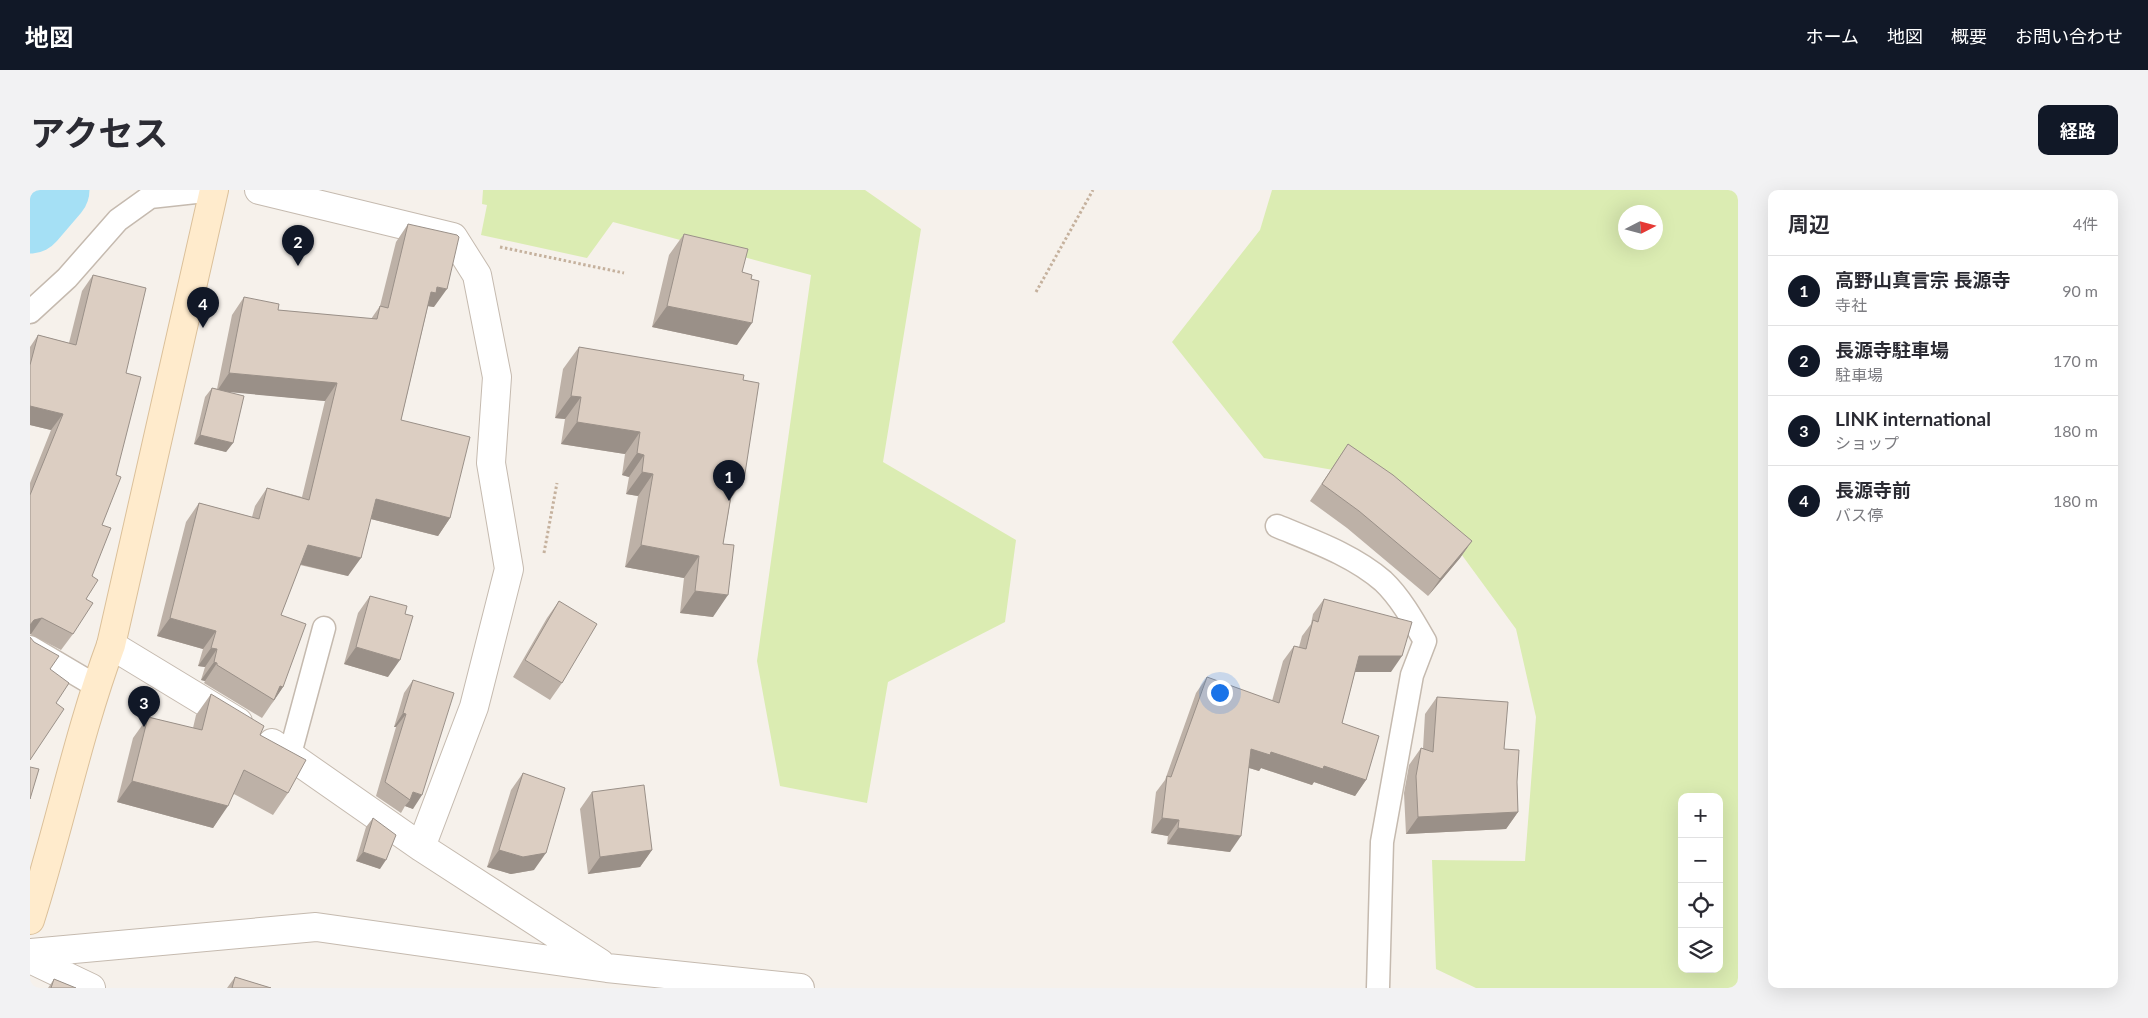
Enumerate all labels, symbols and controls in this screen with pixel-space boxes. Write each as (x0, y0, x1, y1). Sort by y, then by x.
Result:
text: 地図 (25, 22, 73, 51)
text: ホーム (1806, 25, 1859, 47)
text: 地図 (1887, 25, 1923, 47)
text: 概要 (1951, 25, 1987, 47)
text: お問い合わせ (2015, 25, 2123, 47)
button: 経路 (2038, 105, 2118, 155)
text: アクセス (30, 111, 168, 153)
north arrow (1618, 205, 1663, 250)
text: 周辺 (1788, 211, 1830, 236)
text: 4件 (2073, 214, 2098, 233)
pin: 2 (282, 225, 314, 266)
text: 高野山真言宗 長源寺 (1835, 268, 2011, 291)
text: 1 (1799, 281, 1809, 300)
text: 90 m (2062, 281, 2098, 300)
pin: 4 (187, 287, 219, 328)
text: 寺社 (1835, 295, 1867, 314)
text: 長源寺駐車場 (1835, 338, 1949, 361)
text: 2 (1799, 351, 1809, 370)
text: 170 m (2053, 351, 2098, 370)
text: 駐車場 (1835, 365, 1883, 384)
text: LINK international (1835, 407, 1991, 430)
text: 3 (1799, 421, 1809, 440)
text: 180 m (2053, 421, 2098, 440)
text: ショップ (1835, 433, 1899, 452)
pin: 1 (713, 460, 745, 501)
text: 長源寺前 (1835, 478, 1911, 501)
text: 4 (1799, 491, 1809, 510)
text: 180 m (2053, 491, 2098, 510)
text: バス停 (1835, 505, 1883, 524)
your location (1207, 680, 1233, 706)
pin: 3 (128, 686, 160, 727)
map controls (1678, 793, 1723, 973)
button: + (1678, 793, 1723, 838)
button: − (1678, 838, 1723, 883)
button: locate (1678, 883, 1723, 928)
button: layers (1678, 928, 1723, 973)

